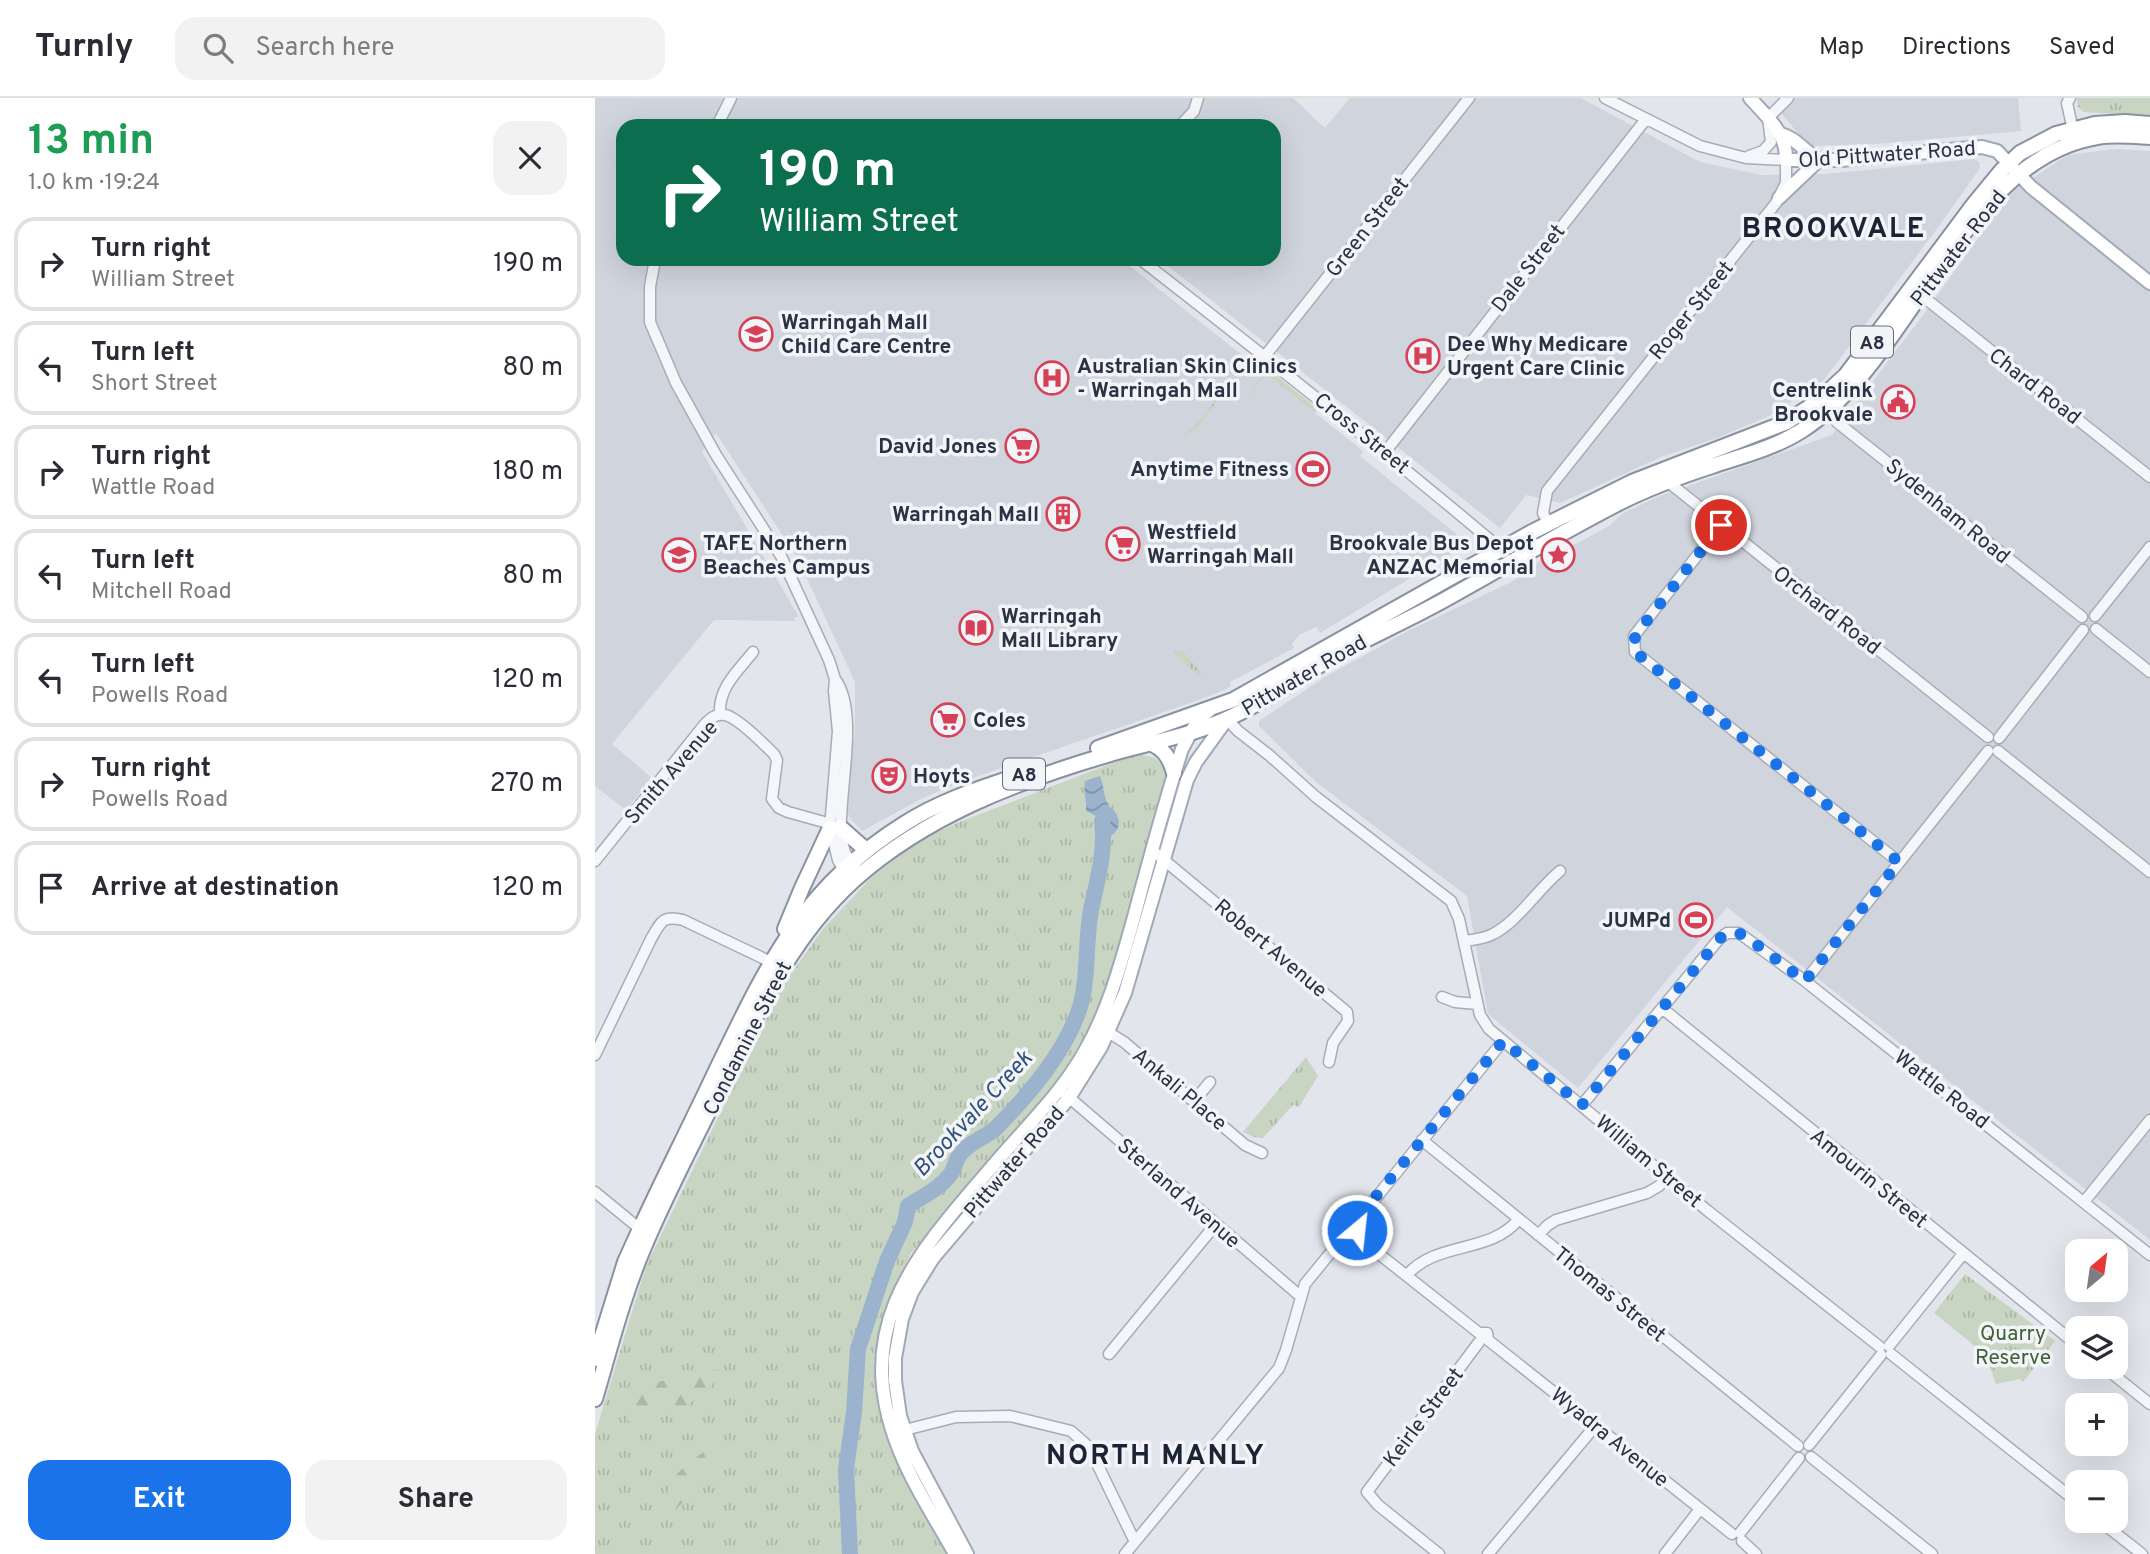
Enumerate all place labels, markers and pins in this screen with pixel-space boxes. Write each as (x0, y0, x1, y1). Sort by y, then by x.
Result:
place label: Warringah Mall Child Care Centre (781, 310, 951, 361)
school or university icon: Warringah Mall Child Care Centre (737, 315, 775, 353)
place label: Dee Why Medicare Urgent Care Clinic (1447, 332, 1628, 383)
hospital icon: Dee Why Medicare Urgent Care Clinic (1404, 337, 1442, 375)
place label: Australian Skin Clinics - Warringah Mall (1077, 354, 1297, 405)
hospital icon: Australian Skin Clinics - Warringah Mall (1033, 359, 1071, 397)
place label: Centrelink Brookvale (1772, 378, 1873, 429)
public building icon: Centrelink Brookvale (1879, 383, 1917, 421)
supermarket icon: David Jones (1003, 427, 1041, 465)
place label: David Jones (878, 434, 997, 461)
sports icon: Anytime Fitness (1294, 450, 1332, 488)
place label: Anytime Fitness (1130, 457, 1289, 484)
building icon: Warringah Mall (1044, 495, 1082, 533)
pin (1691, 495, 1751, 555)
place label: Warringah Mall (892, 502, 1039, 529)
place label: Westfield Warringah Mall (1147, 520, 1294, 571)
supermarket icon: Westfield Warringah Mall (1104, 525, 1142, 563)
place label: TAFE Northern Beaches Campus (703, 531, 871, 582)
place label: Brookvale Bus Depot ANZAC Memorial (1329, 531, 1534, 582)
school or university icon: TAFE Northern Beaches Campus (660, 536, 698, 574)
place icon: Brookvale Bus Depot ANZAC Memorial (1539, 536, 1577, 574)
place label: Warringah Mall Library (1001, 604, 1118, 655)
library icon: Warringah Mall Library (957, 609, 995, 647)
supermarket icon: Coles (929, 701, 967, 739)
place label: Coles (973, 708, 1026, 735)
theatre icon: Hoyts (870, 757, 908, 795)
place label: Hoyts (913, 764, 970, 791)
sports icon: JUMPd (1677, 901, 1715, 939)
place label: JUMPd (1602, 908, 1671, 935)

